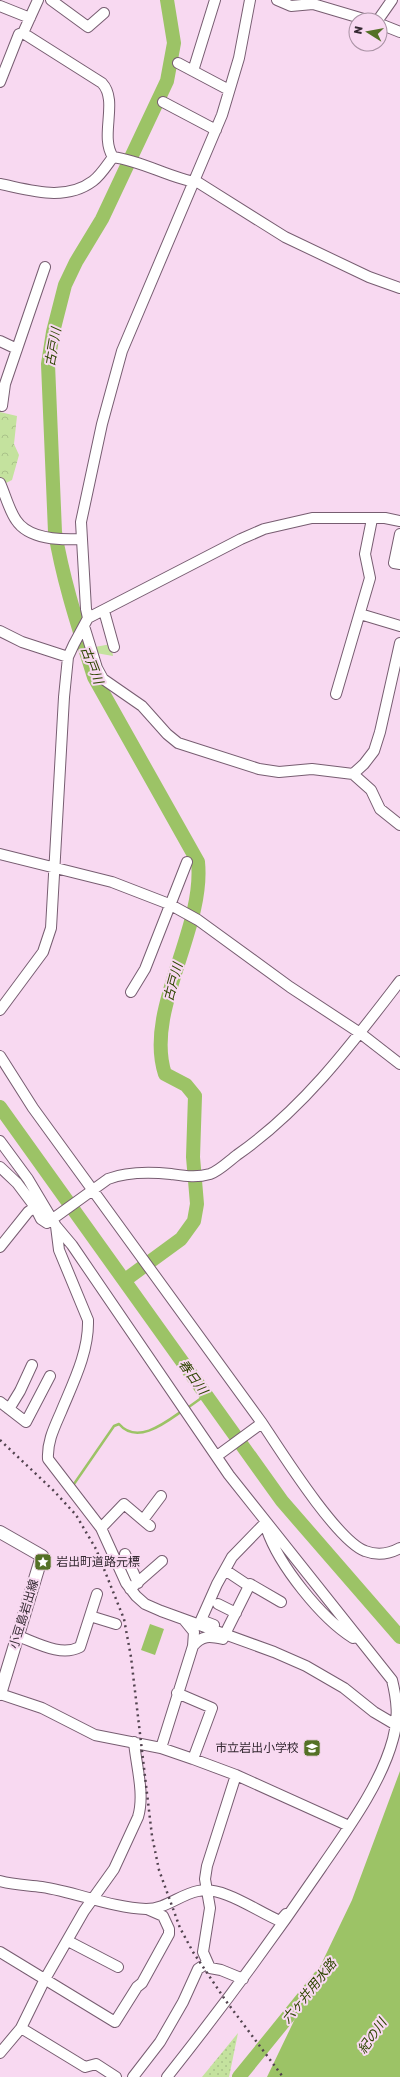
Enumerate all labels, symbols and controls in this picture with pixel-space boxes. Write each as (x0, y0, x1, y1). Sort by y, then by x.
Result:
north arrow (348, 12, 388, 52)
text: N (352, 25, 366, 35)
water label: 古戸川 (42, 325, 64, 368)
water label: 古戸川 (78, 644, 107, 688)
water label: 古戸川 (161, 959, 186, 1003)
water label: 春日川 (175, 1357, 212, 1399)
place icon: 岩出町道路元標 (33, 1552, 53, 1572)
place label: 岩出町道路元標 (56, 1555, 140, 1569)
street label: 小豆島岩出線 (7, 1578, 41, 1650)
school or university icon: 市立岩出小学校 (302, 1738, 322, 1758)
place label: 市立岩出小学校 (215, 1741, 299, 1755)
water label: 六ヶ井用水路 (279, 1955, 340, 2026)
water label: 紀の川 (355, 2014, 390, 2056)

